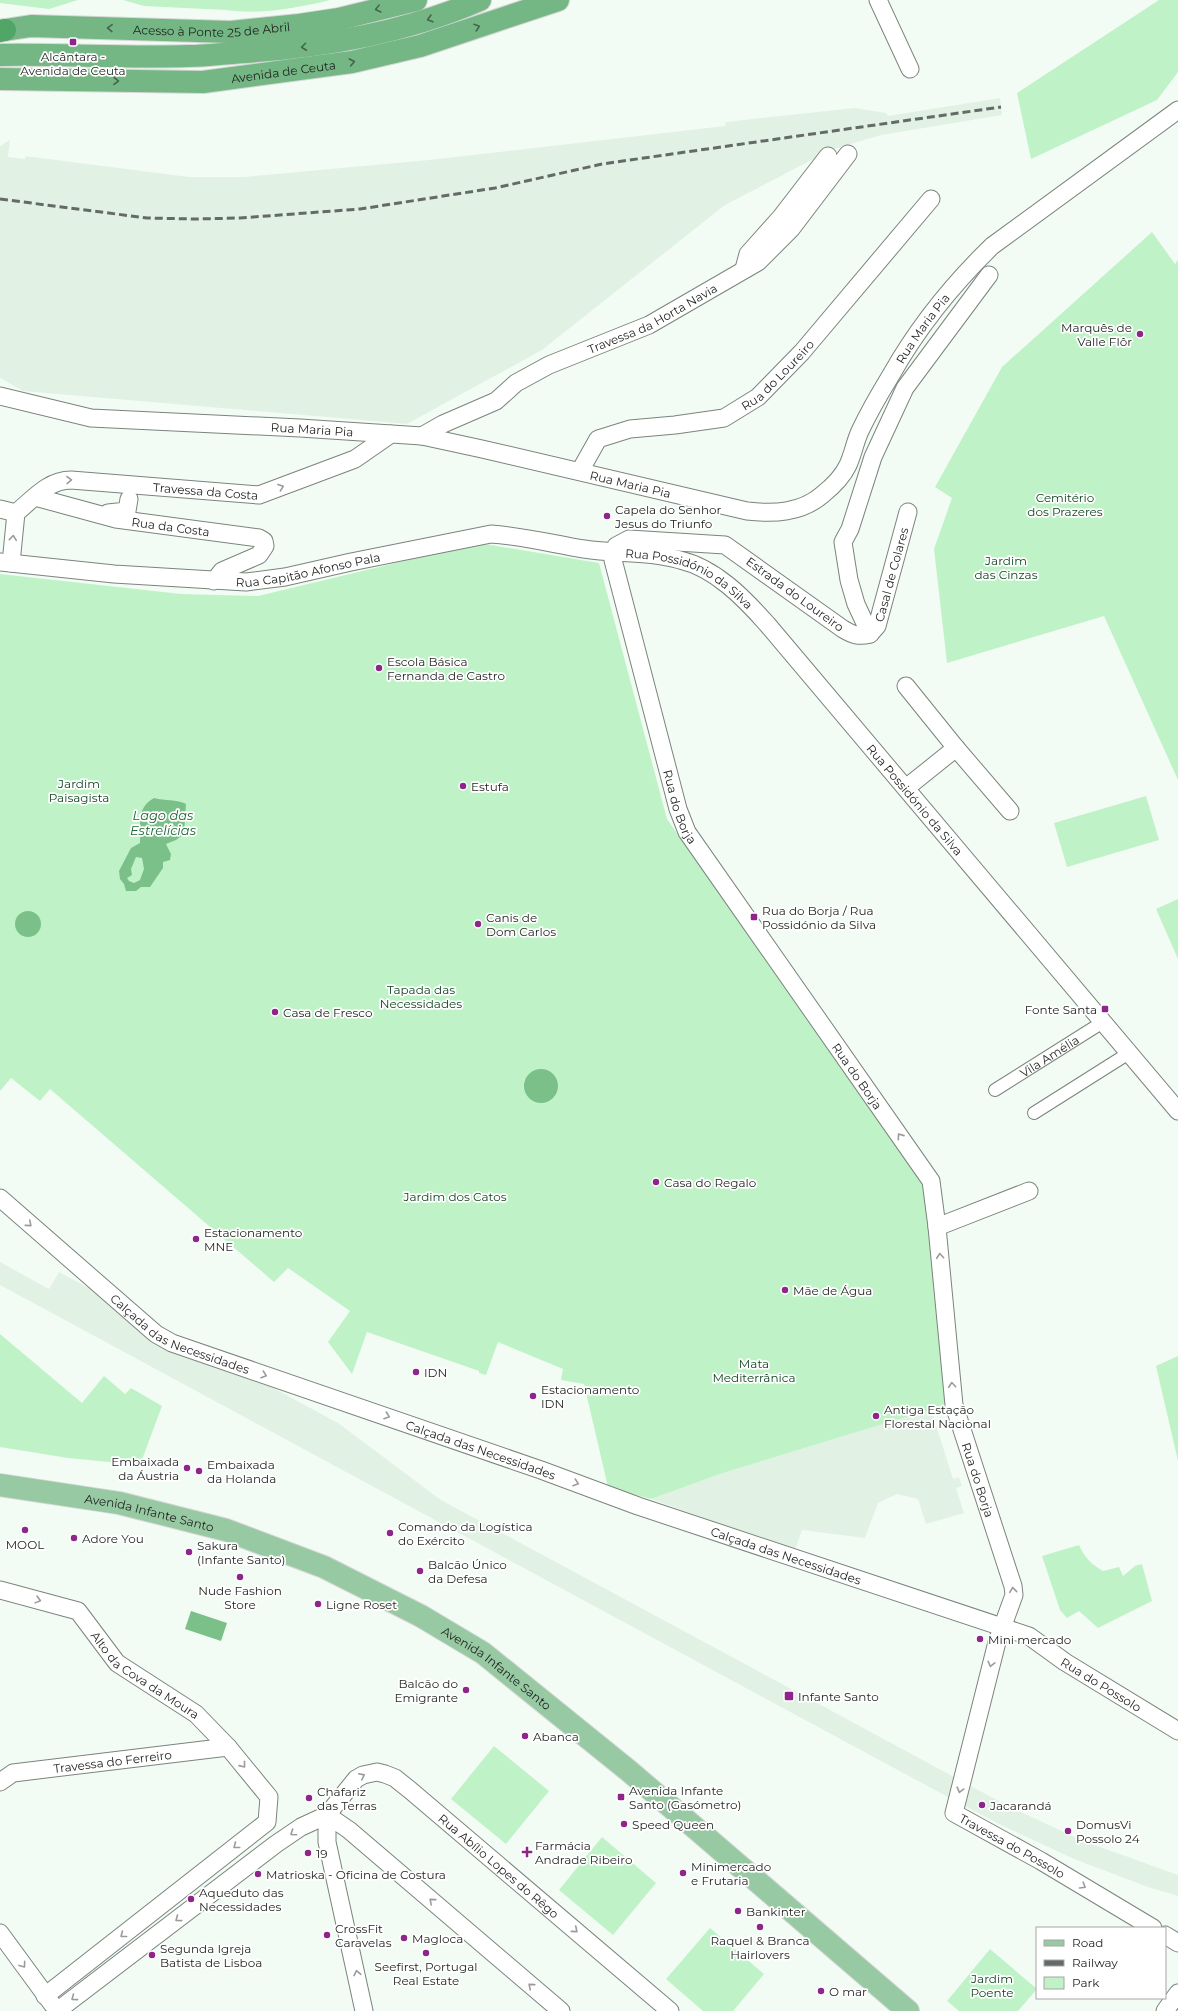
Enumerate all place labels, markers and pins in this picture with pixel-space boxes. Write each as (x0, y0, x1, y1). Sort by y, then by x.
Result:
marker: Alcântara - Avenida de Ceuta (68, 37, 78, 47)
place label: Alcântara - Avenida de Ceuta (20, 49, 126, 78)
place label: Marquês de Valle Flôr (1061, 320, 1132, 349)
marker: Marquês de Valle Flôr (1135, 329, 1145, 339)
place label: Capela do Senhor Jesus do Triunfo (614, 502, 722, 531)
marker: Capela do Senhor Jesus do Triunfo (602, 511, 612, 521)
place label: Escola Básica Fernanda de Castro (387, 654, 505, 683)
marker: Escola Básica Fernanda de Castro (374, 663, 384, 673)
place label: Estufa (471, 779, 509, 794)
marker: Estufa (458, 781, 468, 791)
place label: Rua do Borja / Rua Possidónio da Silva (762, 903, 876, 932)
place label: Canis de Dom Carlos (486, 910, 556, 939)
marker: Rua do Borja / Rua Possidónio da Silva (749, 912, 759, 922)
marker: Canis de Dom Carlos (473, 919, 483, 929)
place label: Fonte Santa (1025, 1002, 1097, 1017)
marker: Fonte Santa (1100, 1004, 1110, 1014)
place label: Casa de Fresco (283, 1005, 373, 1020)
marker: Casa de Fresco (270, 1007, 280, 1017)
place label: Casa do Regalo (664, 1175, 756, 1190)
marker: Casa do Regalo (651, 1177, 661, 1187)
place label: Estacionamento MNE (204, 1225, 302, 1254)
marker: Estacionamento MNE (191, 1234, 201, 1244)
place label: Mãe de Água (793, 1283, 872, 1298)
marker: Mãe de Água (780, 1285, 790, 1295)
place label: IDN (424, 1365, 447, 1380)
marker: IDN (411, 1367, 421, 1377)
place label: Estacionamento IDN (541, 1382, 639, 1411)
marker: Estacionamento IDN (528, 1391, 538, 1401)
place label: Antiga Estação Florestal Nacional (884, 1402, 991, 1431)
marker: Antiga Estação Florestal Nacional (871, 1411, 881, 1421)
place label: Embaixada da Áustria (111, 1454, 179, 1483)
place label: Embaixada da Holanda (207, 1457, 276, 1486)
marker: Embaixada da Áustria (182, 1463, 192, 1473)
marker: Embaixada da Holanda (194, 1466, 204, 1476)
place label: Comando da Logística do Exército (398, 1519, 533, 1548)
marker: MOOL (20, 1525, 30, 1535)
marker: Comando da Logística do Exército (385, 1528, 395, 1538)
place label: Adore You (82, 1531, 144, 1546)
marker: Adore You (69, 1533, 79, 1543)
place label: MOOL (6, 1537, 44, 1552)
place label: Sakura (Infante Santo) (197, 1538, 286, 1567)
marker: Sakura (Infante Santo) (184, 1547, 194, 1557)
place label: Balcão Único da Defesa (428, 1557, 507, 1586)
marker: Balcão Único da Defesa (415, 1566, 425, 1576)
marker: Nude Fashion Store (235, 1572, 245, 1582)
place label: Nude Fashion Store (198, 1583, 282, 1612)
place label: Ligne Roset (326, 1597, 397, 1612)
marker: Ligne Roset (313, 1599, 323, 1609)
place label: Mini mercado (988, 1632, 1071, 1647)
marker: Mini mercado (975, 1634, 985, 1644)
place label: Balcão do Emigrante (394, 1676, 458, 1705)
marker: Balcão do Emigrante (461, 1685, 471, 1695)
place label: Infante Santo (798, 1689, 879, 1704)
marker: Infante Santo (783, 1690, 795, 1702)
place label: Abanca (533, 1729, 579, 1744)
marker: Abanca (520, 1731, 530, 1741)
place label: Avenida Infante Santo (Gasómetro) (629, 1783, 742, 1812)
place label: Chafariz das Terras (317, 1784, 377, 1813)
marker: Avenida Infante Santo (Gasómetro) (616, 1792, 626, 1802)
marker: Chafariz das Terras (304, 1793, 314, 1803)
place label: Jacarandá (989, 1798, 1052, 1813)
marker: Jacarandá (977, 1800, 987, 1810)
place label: Speed Queen (632, 1817, 714, 1832)
place label: DomusVi Possolo 24 (1076, 1817, 1140, 1846)
marker: Speed Queen (619, 1819, 629, 1829)
marker: DomusVi Possolo 24 (1063, 1826, 1073, 1836)
place label: Farmácia Andrade Ribeiro (535, 1838, 632, 1867)
place label: 19 (316, 1846, 328, 1861)
marker: Farmácia Andrade Ribeiro (522, 1847, 532, 1857)
marker: 19 (303, 1848, 313, 1858)
place label: Minimercado e Frutaria (691, 1859, 771, 1888)
place label: Matrioska - Oficina de Costura (266, 1867, 446, 1882)
marker: Minimercado e Frutaria (678, 1868, 688, 1878)
marker: Matrioska - Oficina de Costura (253, 1869, 263, 1879)
place label: Aqueduto das Necessidades (199, 1885, 284, 1914)
marker: Aqueduto das Necessidades (186, 1894, 196, 1904)
place label: Bankinter (746, 1904, 806, 1919)
marker: Bankinter (733, 1906, 743, 1916)
place label: CrossFit Caravelas (335, 1921, 392, 1950)
marker: Raquel & Branca Hairlovers (755, 1922, 765, 1932)
marker: CrossFit Caravelas (322, 1930, 332, 1940)
place label: Magloca (412, 1931, 463, 1946)
marker: Magloca (399, 1933, 409, 1943)
place label: Raquel & Branca Hairlovers (710, 1933, 810, 1962)
place label: Segunda Igreja Batista de Lisboa (160, 1941, 262, 1970)
marker: Seefirst, Portugal Real Estate (421, 1948, 431, 1958)
marker: Segunda Igreja Batista de Lisboa (147, 1950, 157, 1960)
place label: Seefirst, Portugal Real Estate (375, 1959, 477, 1988)
place label: O mar (829, 1984, 867, 1999)
marker: O mar (816, 1986, 826, 1996)

